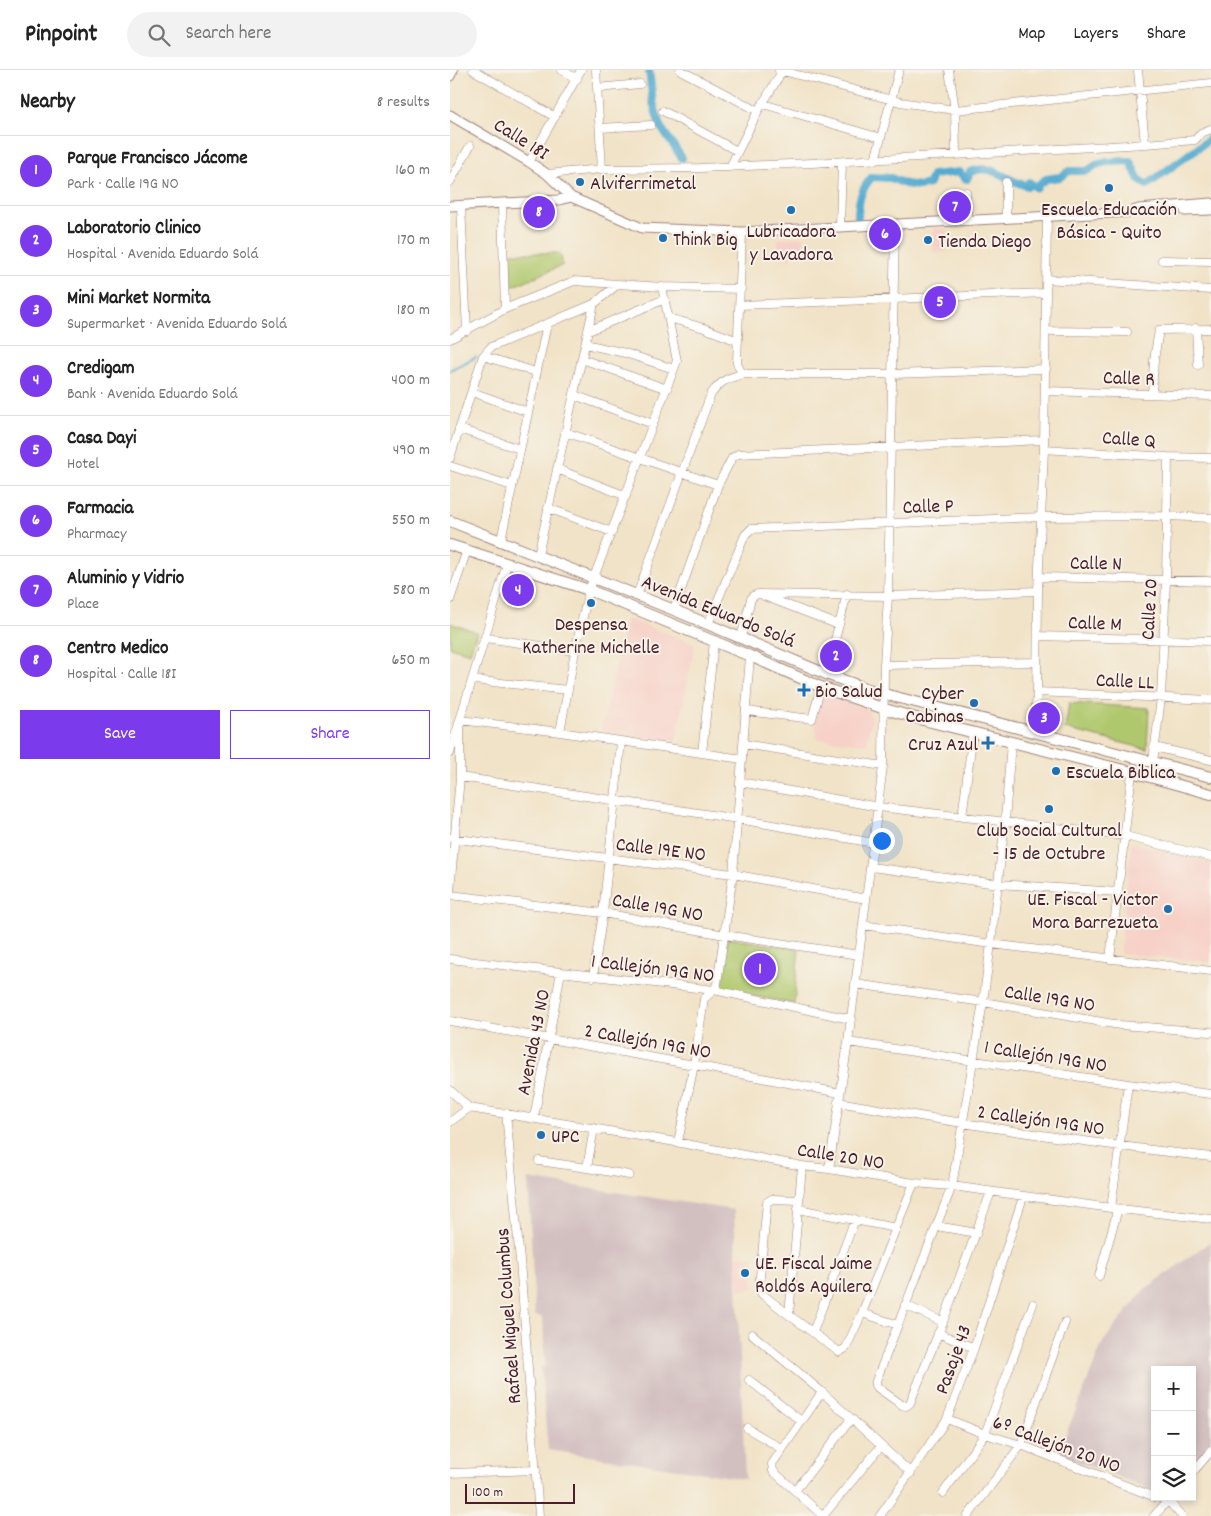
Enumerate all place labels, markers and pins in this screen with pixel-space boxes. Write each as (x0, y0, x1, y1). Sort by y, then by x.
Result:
place label: Alviferrimetal (590, 171, 696, 199)
marker: Alviferrimetal (574, 176, 586, 188)
marker: Escuela Educación Básica - Quito (1103, 182, 1115, 194)
pin: 7 (939, 188, 971, 226)
pin: 8 (523, 193, 555, 231)
place label: Escuela Educación Básica - Quito (1041, 197, 1177, 248)
marker: Lubricadora y Lavadora (785, 204, 797, 216)
pin: 6 (869, 215, 901, 253)
place label: Lubricadora y Lavadora (746, 219, 836, 270)
place label: Think Big (673, 227, 738, 255)
place label: Tienda Diego (938, 229, 1032, 257)
marker: Think Big (657, 232, 669, 244)
marker: Tienda Diego (922, 234, 934, 246)
pin: 5 (924, 283, 956, 321)
pin: 4 (502, 571, 534, 609)
marker: Despensa Katherine Michelle (585, 597, 597, 609)
place label: Despensa Katherine Michelle (522, 612, 660, 663)
pin: 2 (820, 637, 852, 675)
place label: Bio Salud (815, 679, 883, 707)
place label: Cyber Cabinas (905, 681, 965, 732)
marker: Bio Salud (797, 683, 811, 697)
marker: Cyber Cabinas (968, 697, 980, 709)
pin: 3 (1028, 699, 1060, 737)
place label: Cruz Azul (908, 732, 978, 760)
marker: Cruz Azul (982, 737, 994, 749)
place label: Escuela Biblica (1066, 760, 1176, 788)
marker: Escuela Biblica (1050, 765, 1062, 777)
marker: Club Social Cultural - 15 de Octubre (1043, 803, 1055, 815)
place label: Club Social Cultural - 15 de Octubre (976, 818, 1122, 869)
place label: UE. Fiscal - Victor Mora Barrezueta (1027, 887, 1159, 938)
marker: UE. Fiscal - Victor Mora Barrezueta (1162, 903, 1174, 915)
pin: 1 (744, 950, 776, 988)
place label: UPC (551, 1124, 580, 1152)
marker: UPC (535, 1129, 547, 1141)
place label: UE. Fiscal Jaime Roldós Aguilera (755, 1251, 873, 1302)
marker: UE. Fiscal Jaime Roldós Aguilera (739, 1267, 751, 1279)

